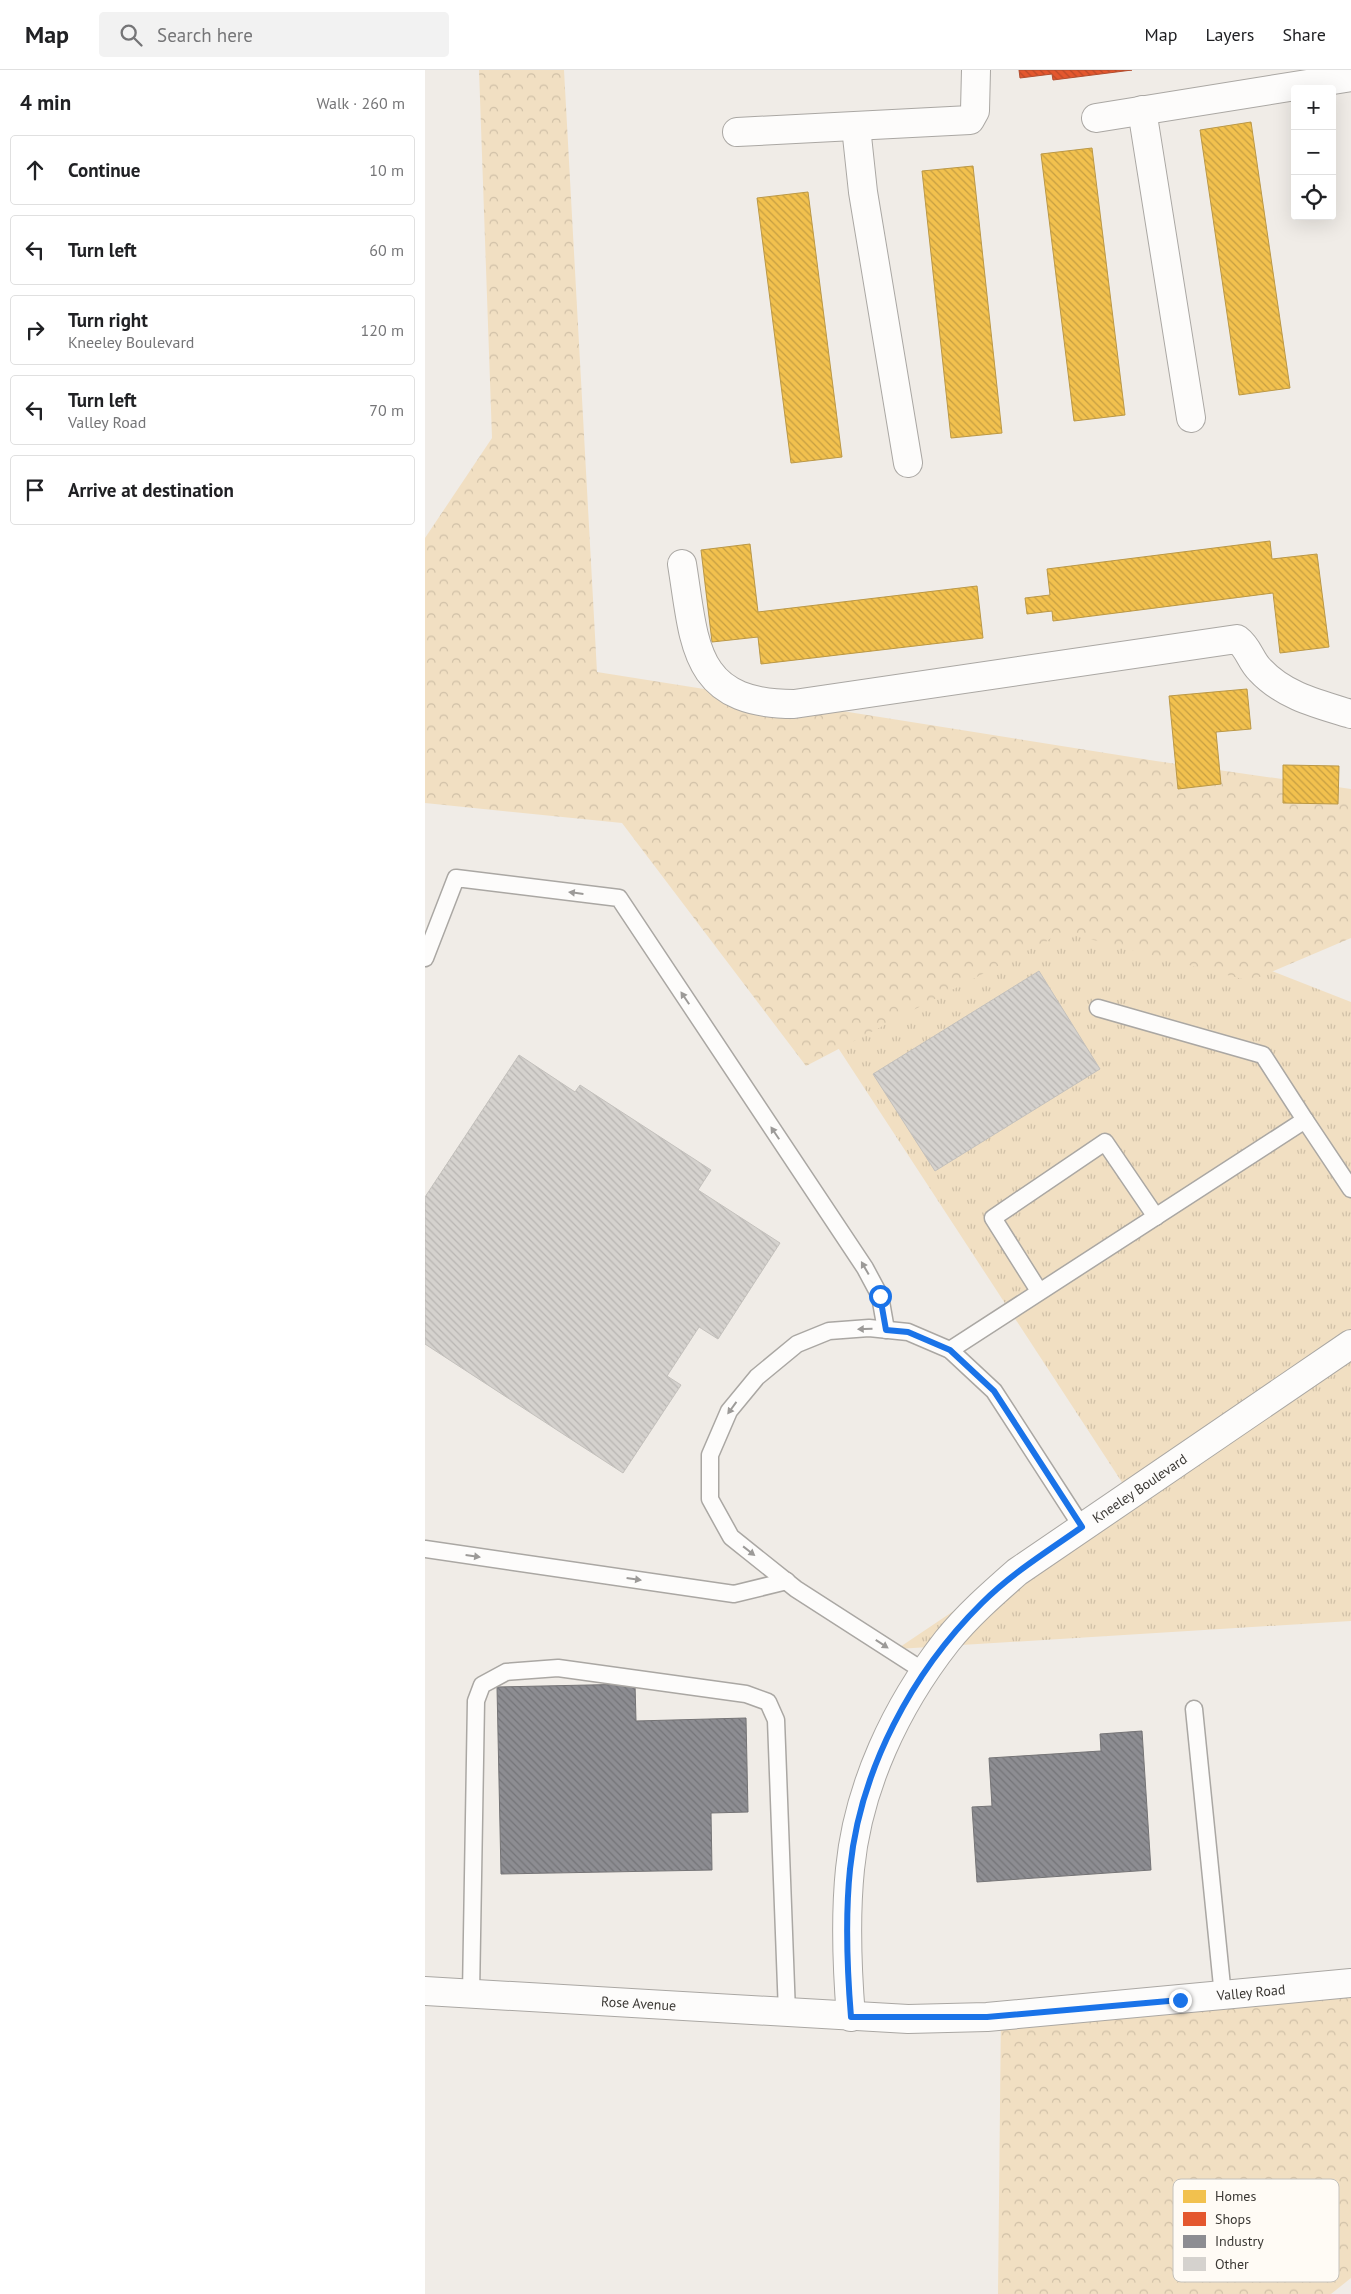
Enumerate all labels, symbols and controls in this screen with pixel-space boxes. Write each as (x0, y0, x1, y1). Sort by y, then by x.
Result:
search box (99, 12, 449, 57)
text: Map (25, 19, 69, 50)
icon: search (117, 21, 145, 49)
text: Search here (157, 23, 253, 47)
text: Map (1145, 23, 1177, 46)
text: Layers (1205, 23, 1254, 46)
text: Share (1282, 23, 1326, 46)
map controls (1291, 85, 1336, 220)
button: + (1291, 85, 1336, 130)
text: 4 min (20, 89, 71, 116)
text: Walk · 260 m (316, 93, 405, 113)
button: − (1291, 130, 1336, 175)
icon: ahead (21, 156, 49, 184)
text: Continue (68, 158, 140, 182)
text: 10 m (369, 160, 404, 180)
button: locate (1291, 175, 1336, 220)
icon: left (21, 236, 49, 264)
text: Turn left (68, 238, 137, 262)
text: 60 m (369, 240, 404, 260)
text: Turn right (68, 308, 148, 332)
icon: right (21, 316, 49, 344)
text: 120 m (361, 320, 404, 340)
text: Kneeley Boulevard (68, 332, 194, 352)
text: Turn left (68, 388, 137, 412)
icon: left (21, 396, 49, 424)
text: 70 m (369, 400, 404, 420)
text: Valley Road (68, 412, 146, 432)
icon: arrive (21, 476, 49, 504)
text: Arrive at destination (68, 478, 234, 502)
one-way arrow (568, 889, 584, 897)
one-way arrow (680, 991, 690, 1004)
one-way arrow (770, 1126, 780, 1140)
one-way arrow (861, 1261, 869, 1276)
route start (869, 1285, 892, 1308)
one-way arrow (857, 1325, 873, 1333)
one-way arrow (727, 1401, 737, 1415)
street label: Kneeley Boulevard (1089, 1450, 1190, 1527)
one-way arrow (742, 1546, 755, 1557)
one-way arrow (466, 1553, 482, 1561)
one-way arrow (626, 1576, 642, 1584)
one-way arrow (875, 1640, 888, 1649)
street label: Valley Road (1215, 1980, 1286, 2005)
route end (1169, 1989, 1192, 2012)
street label: Rose Avenue (601, 1992, 677, 2015)
legend (1173, 2179, 1339, 2282)
text: Homes (1215, 2187, 1256, 2205)
text: Shops (1215, 2210, 1251, 2228)
text: Industry (1215, 2232, 1264, 2250)
text: Other (1215, 2255, 1249, 2273)

